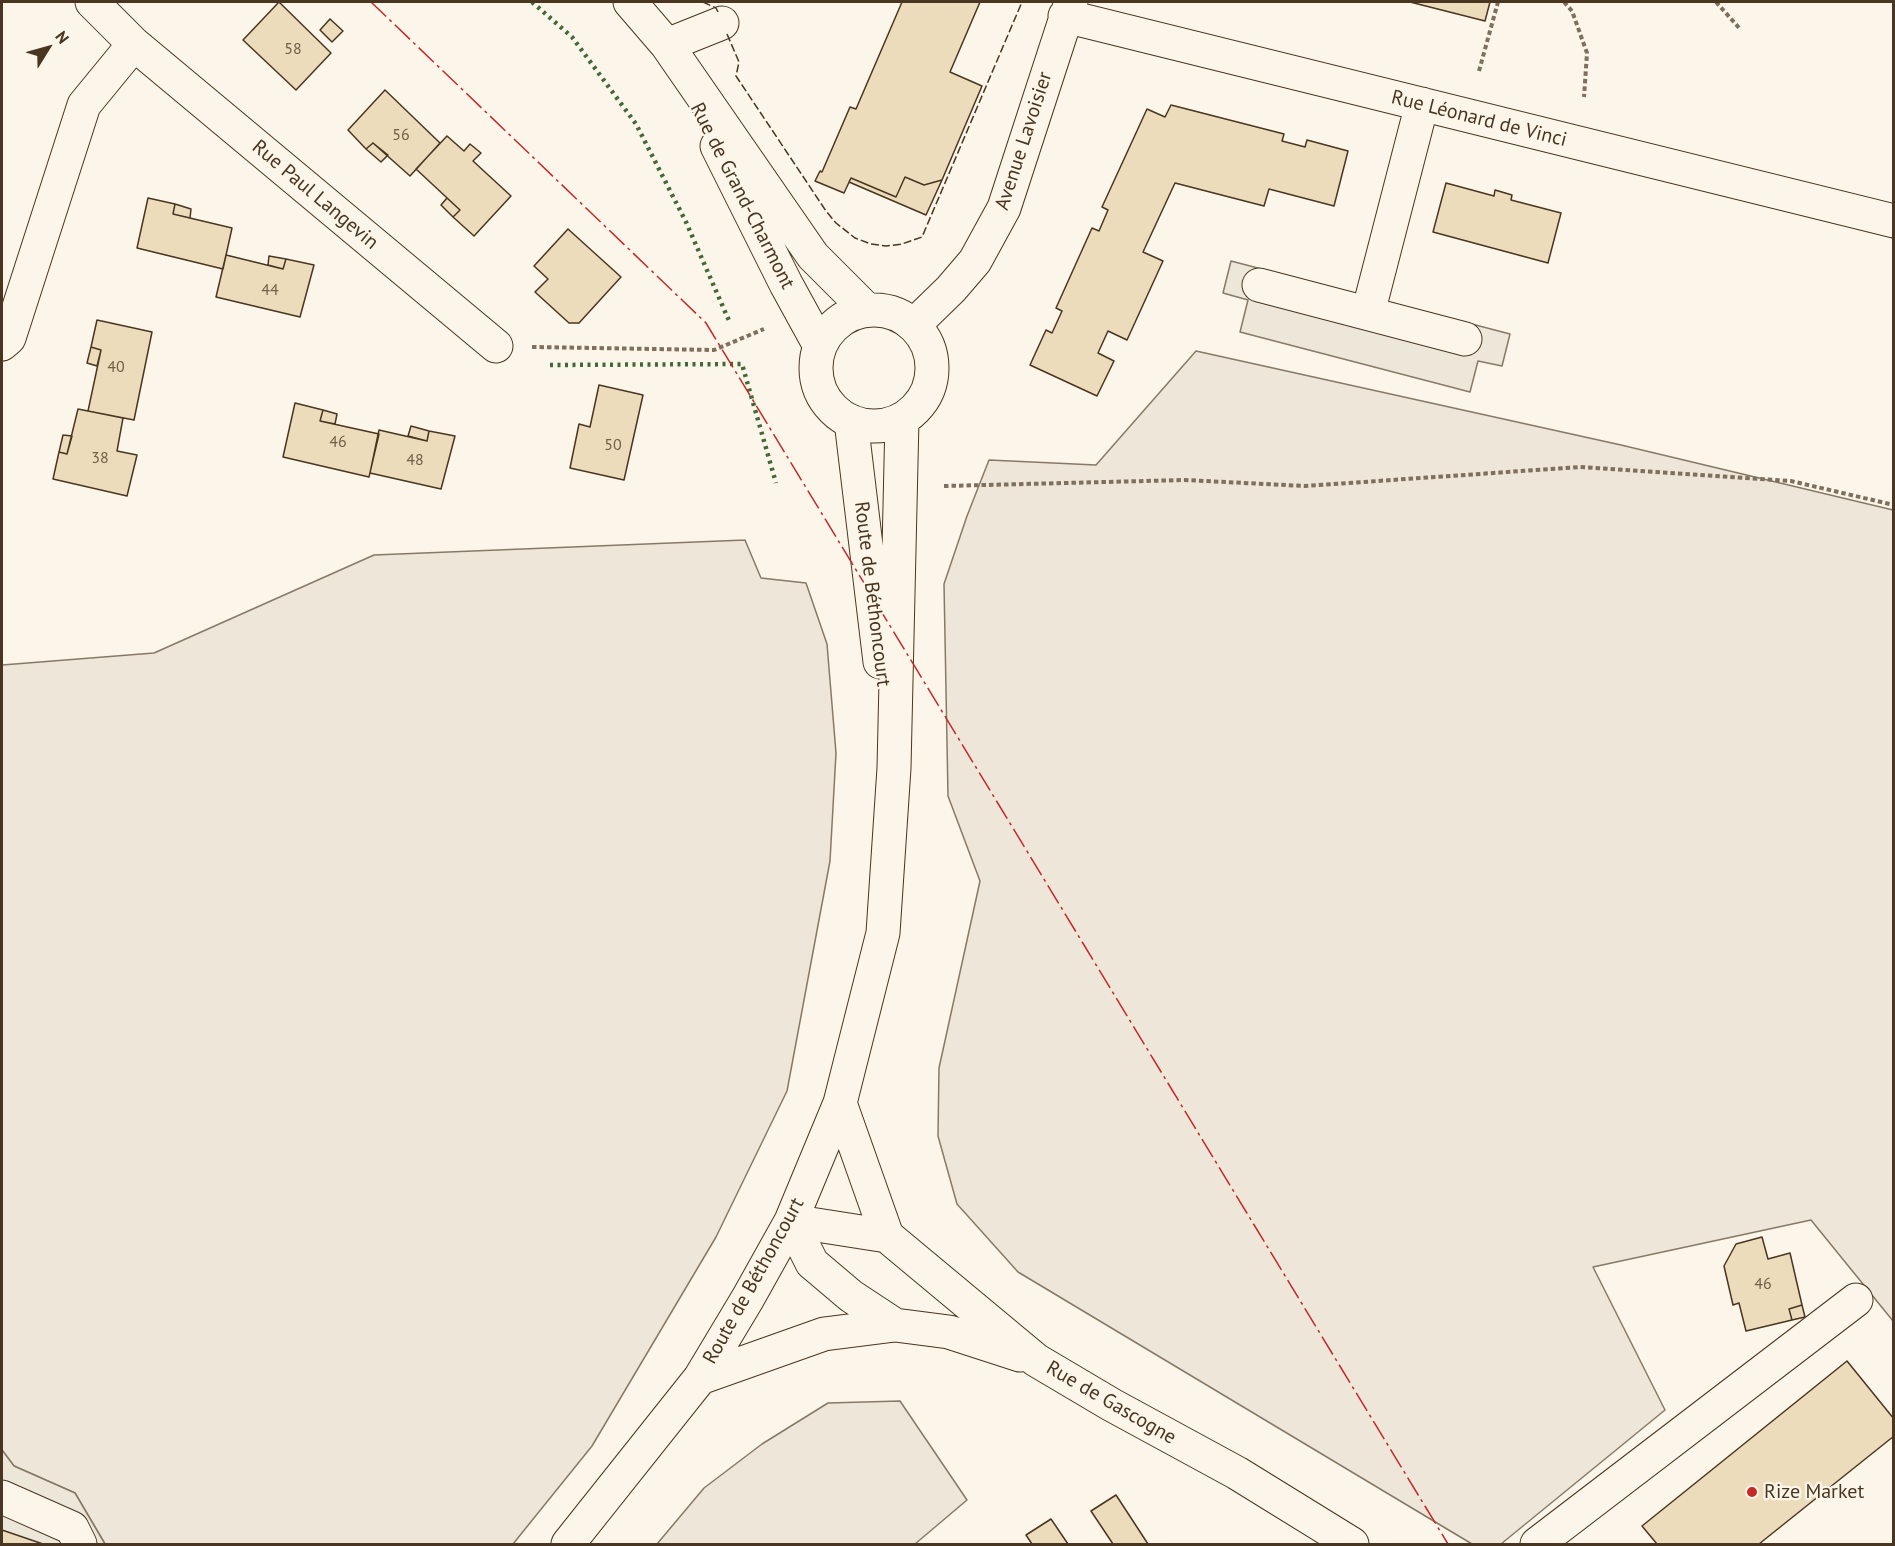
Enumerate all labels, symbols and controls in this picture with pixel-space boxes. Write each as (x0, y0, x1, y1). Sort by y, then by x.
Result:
north arrow (18, 18, 78, 78)
text: N (51, 27, 74, 47)
house number: 58 (284, 39, 302, 59)
street label: Avenue Lavoisier (990, 69, 1058, 213)
street label: Rue Léonard de Vinci (1389, 86, 1569, 152)
street label: Rue de Grand-Charmont (685, 99, 799, 293)
house number: 56 (392, 125, 410, 145)
street label: Rue Paul Langevin (247, 135, 383, 255)
house number: 44 (261, 280, 279, 300)
house number: 40 (107, 357, 125, 377)
house number: 46 (329, 432, 347, 452)
house number: 50 (604, 435, 622, 455)
house number: 38 (91, 448, 109, 468)
house number: 48 (406, 450, 424, 470)
street label: Route de Béthoncourt (849, 500, 895, 688)
street label: Route de Béthoncourt (698, 1194, 810, 1368)
house number: 46 (1754, 1274, 1772, 1294)
street label: Rue de Gascogne (1042, 1356, 1180, 1450)
place label: Rize Market (1764, 1480, 1864, 1504)
marker: Rize Market (1745, 1485, 1759, 1499)

